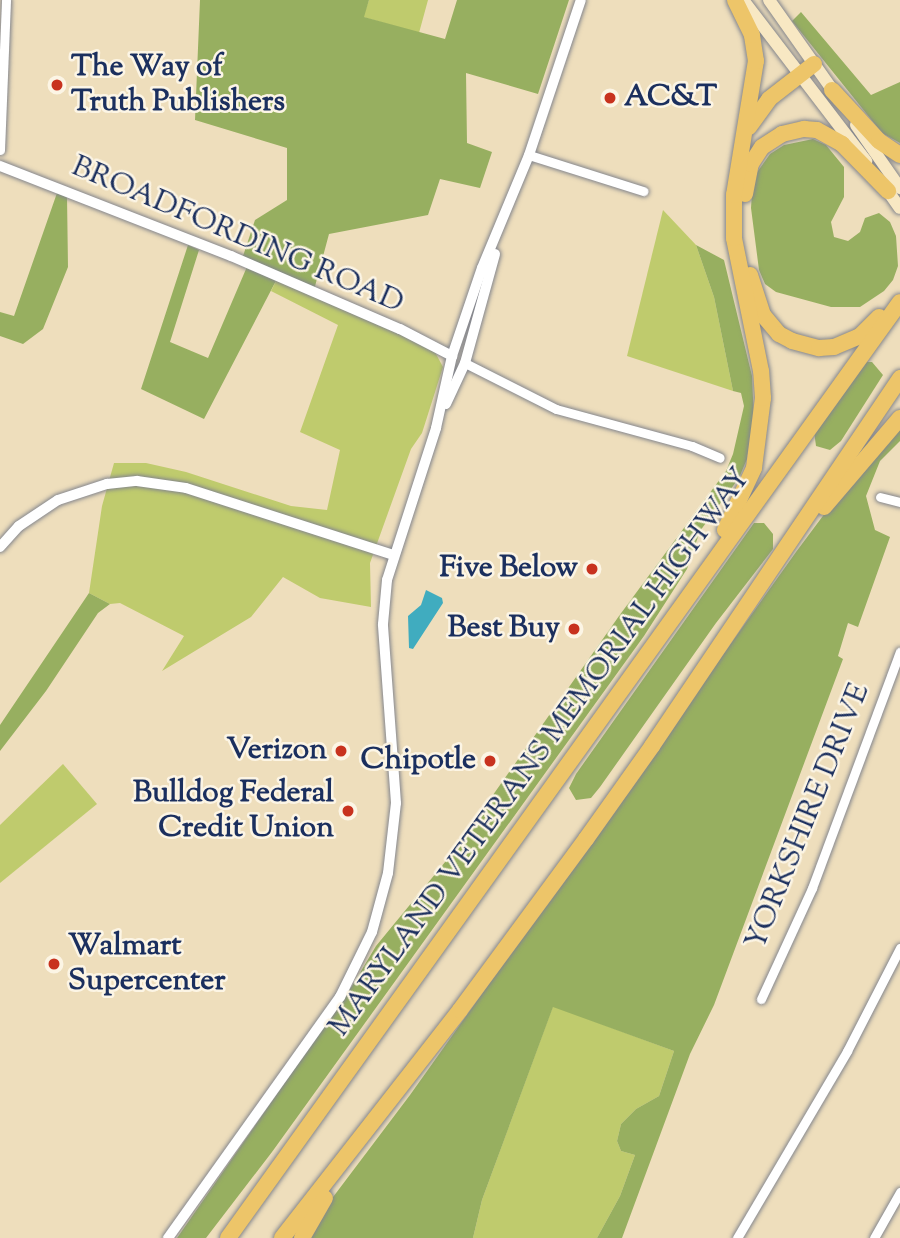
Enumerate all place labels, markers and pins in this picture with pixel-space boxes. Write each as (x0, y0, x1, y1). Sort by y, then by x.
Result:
place label: The Way of Truth Publishers (71, 50, 285, 120)
marker: The Way of Truth Publishers (49, 77, 65, 93)
place label: AC&T (624, 80, 717, 116)
marker: AC&T (602, 90, 618, 106)
place label: Five Below (439, 551, 578, 587)
marker: Five Below (584, 561, 600, 577)
place label: Best Buy (448, 611, 560, 647)
marker: Best Buy (566, 621, 582, 637)
place label: Verizon (227, 733, 327, 769)
marker: Verizon (333, 743, 349, 759)
place label: Chipotle (361, 743, 476, 779)
marker: Chipotle (482, 753, 498, 769)
place label: Bulldog Federal Credit Union (133, 776, 334, 846)
marker: Bulldog Federal Credit Union (340, 803, 356, 819)
place label: Walmart Supercenter (68, 929, 225, 1000)
marker: Walmart Supercenter (46, 956, 62, 972)

